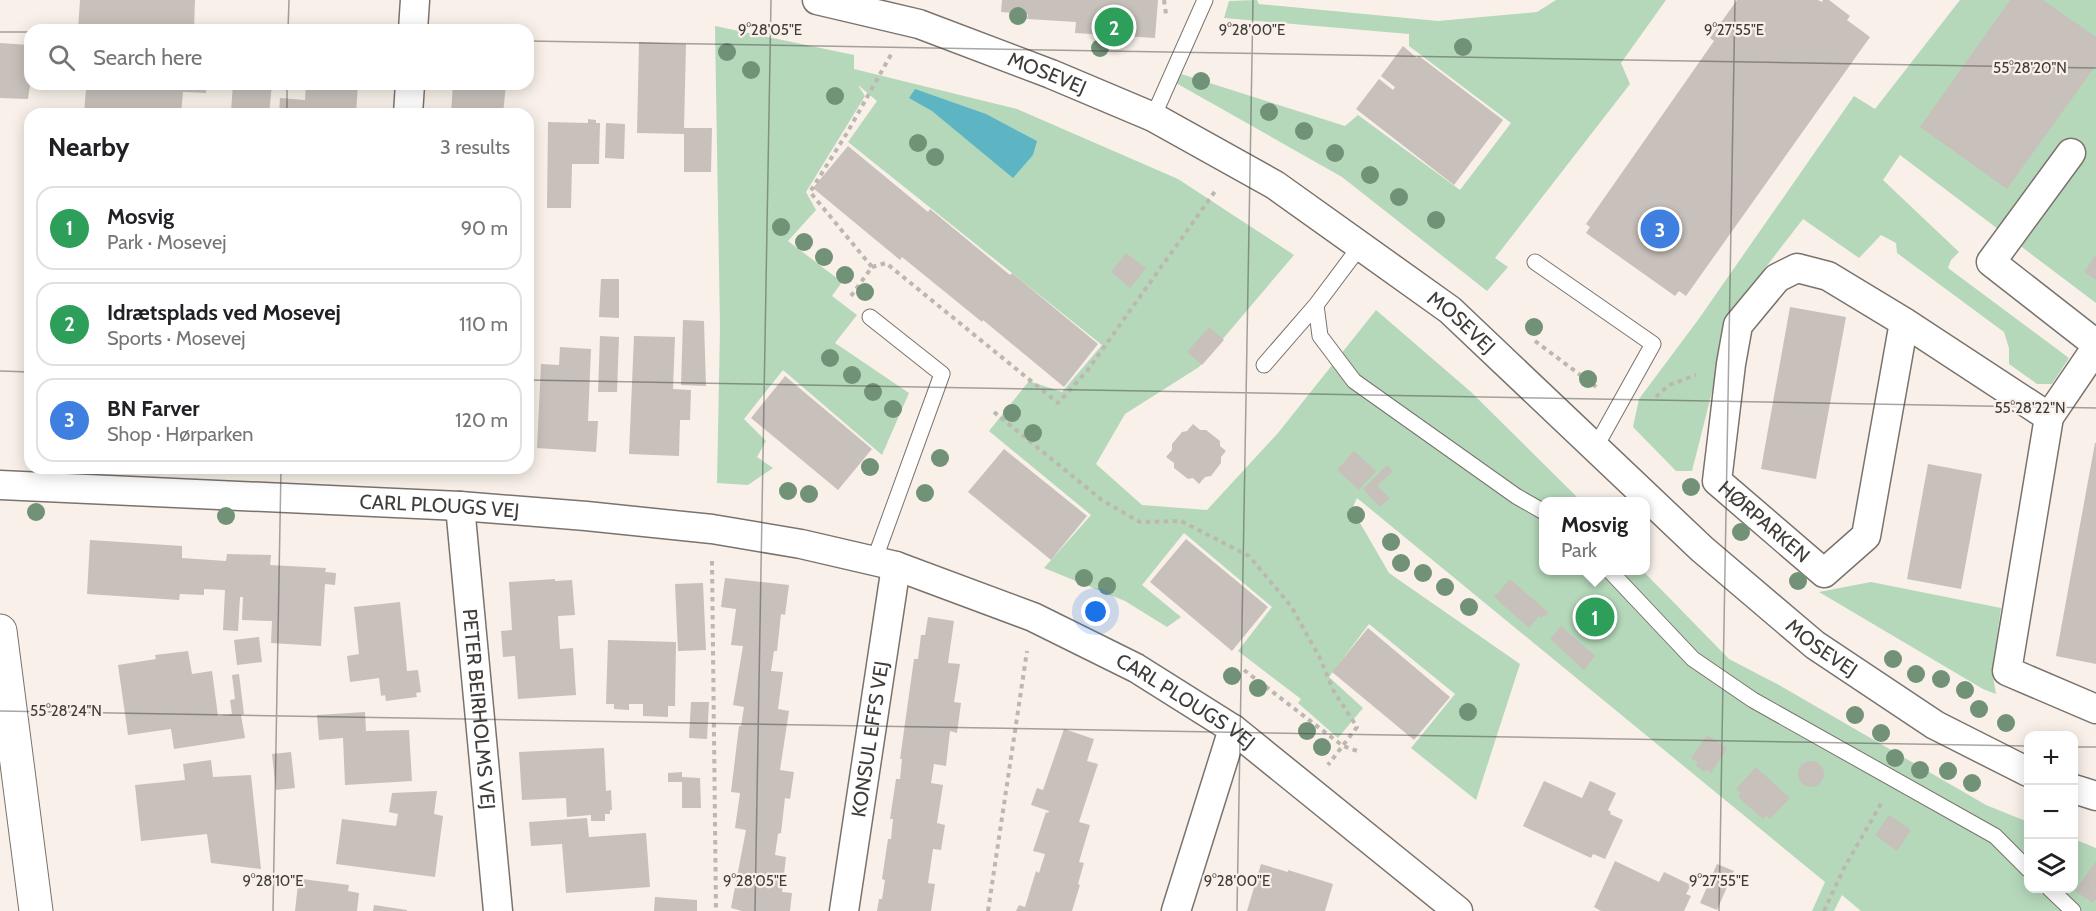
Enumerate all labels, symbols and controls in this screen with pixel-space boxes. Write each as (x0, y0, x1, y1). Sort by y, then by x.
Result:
pin: 2 (1094, 4, 1134, 50)
text: 9°28'05"E (738, 21, 802, 39)
text: 9°28'00"E (1219, 21, 1285, 39)
text: 9°27'55"E (1704, 21, 1764, 39)
search box (24, 24, 534, 90)
icon: search (45, 41, 78, 74)
text: Search here (93, 44, 202, 71)
street label: MOSEVEJ (1004, 47, 1090, 100)
text: 55°28'20"N (1993, 59, 2067, 77)
text: Nearby (48, 131, 129, 163)
text: 3 results (440, 135, 510, 159)
text: Mosvig (107, 203, 174, 230)
pin: 3 (1640, 206, 1680, 252)
text: 1 (66, 216, 73, 240)
text: 90 m (461, 216, 508, 240)
text: Park · Mosevej (107, 230, 226, 254)
street label: MOSEVEJ (1423, 286, 1500, 359)
text: Idrætsplads ved Mosevej (107, 299, 341, 326)
text: 2 (64, 312, 75, 336)
text: 110 m (459, 312, 508, 336)
text: Sports · Mosevej (107, 326, 245, 350)
text: BN Farver (107, 395, 200, 422)
text: 55°28'22"N (1994, 399, 2066, 417)
text: 3 (64, 408, 75, 432)
text: 120 m (455, 408, 508, 432)
text: Shop · Hørparken (107, 422, 253, 446)
street label: HØRPARKEN (1713, 476, 1815, 568)
street label: CARL PLOUGS VEJ (359, 489, 520, 523)
popup (1539, 497, 1650, 575)
text: Mosvig (1561, 511, 1628, 538)
text: Park (1561, 538, 1597, 562)
pin: 1 (1576, 594, 1614, 640)
your location (1081, 597, 1110, 626)
street label: PETER BEIRHOLMS VEJ (458, 608, 500, 811)
street label: MOSEVEJ (1781, 614, 1862, 682)
street label: CARL PLOUGS VEJ (1112, 648, 1260, 754)
street label: KONSUL EFFS VEJ (846, 659, 894, 819)
text: 55°28'24"N (30, 702, 102, 720)
map controls (2024, 731, 2078, 893)
button: + (2024, 731, 2078, 785)
button: − (2024, 785, 2078, 839)
button: layers (2024, 839, 2078, 893)
text: 9°28'10"E (243, 872, 303, 890)
text: 9°28'05"E (723, 872, 787, 890)
text: 9°28'00"E (1204, 872, 1270, 890)
text: 9°27'55"E (1689, 872, 1749, 890)

